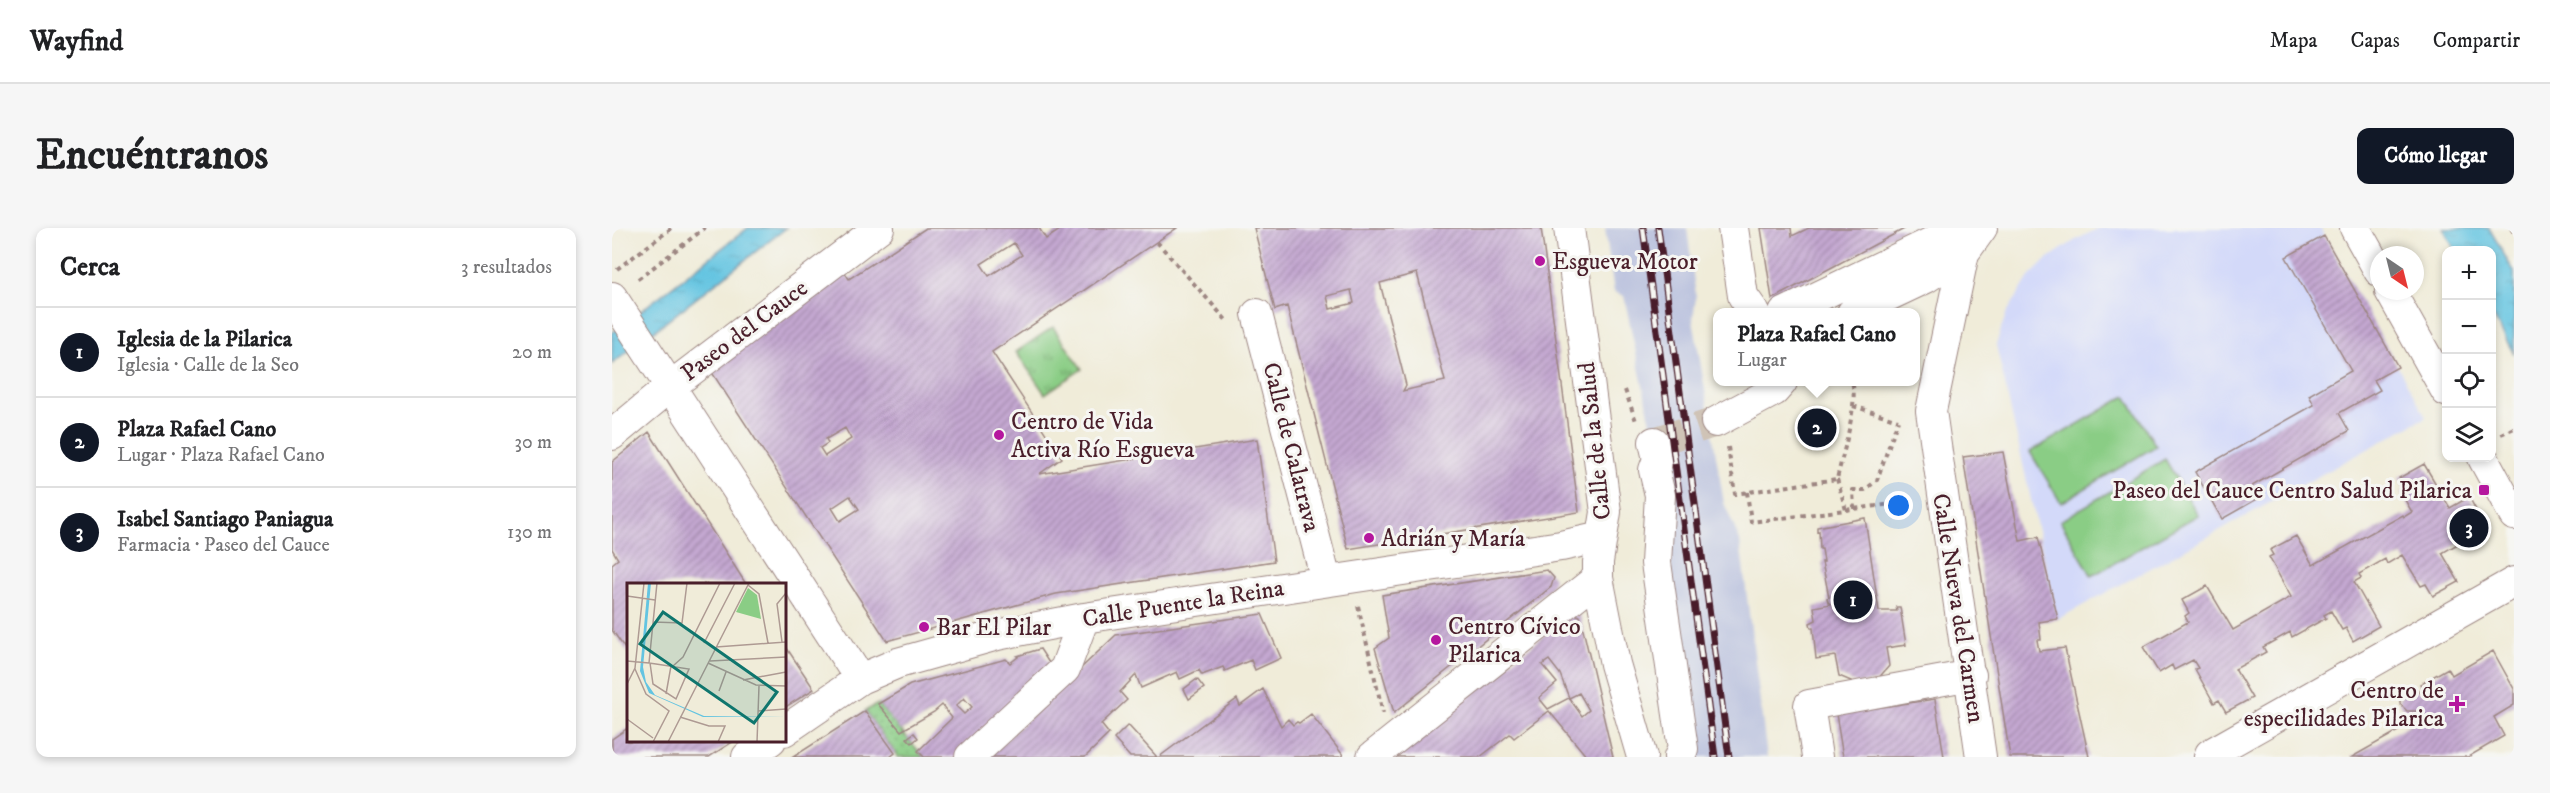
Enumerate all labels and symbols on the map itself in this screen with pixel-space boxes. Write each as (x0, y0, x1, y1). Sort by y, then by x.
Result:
north arrow (2370, 246, 2424, 300)
place label: Esgueva Motor (1552, 247, 1698, 277)
marker: Esgueva Motor (1533, 254, 1547, 268)
street label: Paseo del Cauce (675, 273, 814, 388)
street label: Calle de Calatrava (1255, 359, 1327, 536)
street label: Calle de la Salud (1572, 360, 1618, 521)
pin: 2 (1798, 406, 1836, 450)
place label: Centro de Vida Activa Río Esgueva (1011, 407, 1195, 465)
marker: Centro de Vida Activa Río Esgueva (992, 428, 1006, 442)
place label: Paseo del Cauce Centro Salud Pilarica (2112, 476, 2473, 506)
marker: Paseo del Cauce Centro Salud Pilarica (2477, 483, 2491, 497)
your location (1884, 491, 1913, 520)
street label: Calle Nueva del Carmen (1925, 491, 1991, 726)
pin: 3 (2450, 506, 2488, 550)
place label: Adrián y María (1381, 524, 1526, 554)
marker: Adrián y María (1362, 531, 1376, 545)
street label: Calle Puente la Reina (1080, 573, 1287, 635)
pin: 1 (1834, 578, 1872, 622)
inset map (627, 583, 786, 742)
place label: Centro Cívico Pilarica (1448, 612, 1581, 670)
place label: Bar El Pilar (936, 613, 1051, 643)
marker: Bar El Pilar (917, 620, 931, 634)
marker: Centro Cívico Pilarica (1429, 633, 1443, 647)
place label: Centro de especilidades Pilarica (2244, 676, 2445, 734)
marker: Centro de especilidades Pilarica (2448, 695, 2466, 713)

